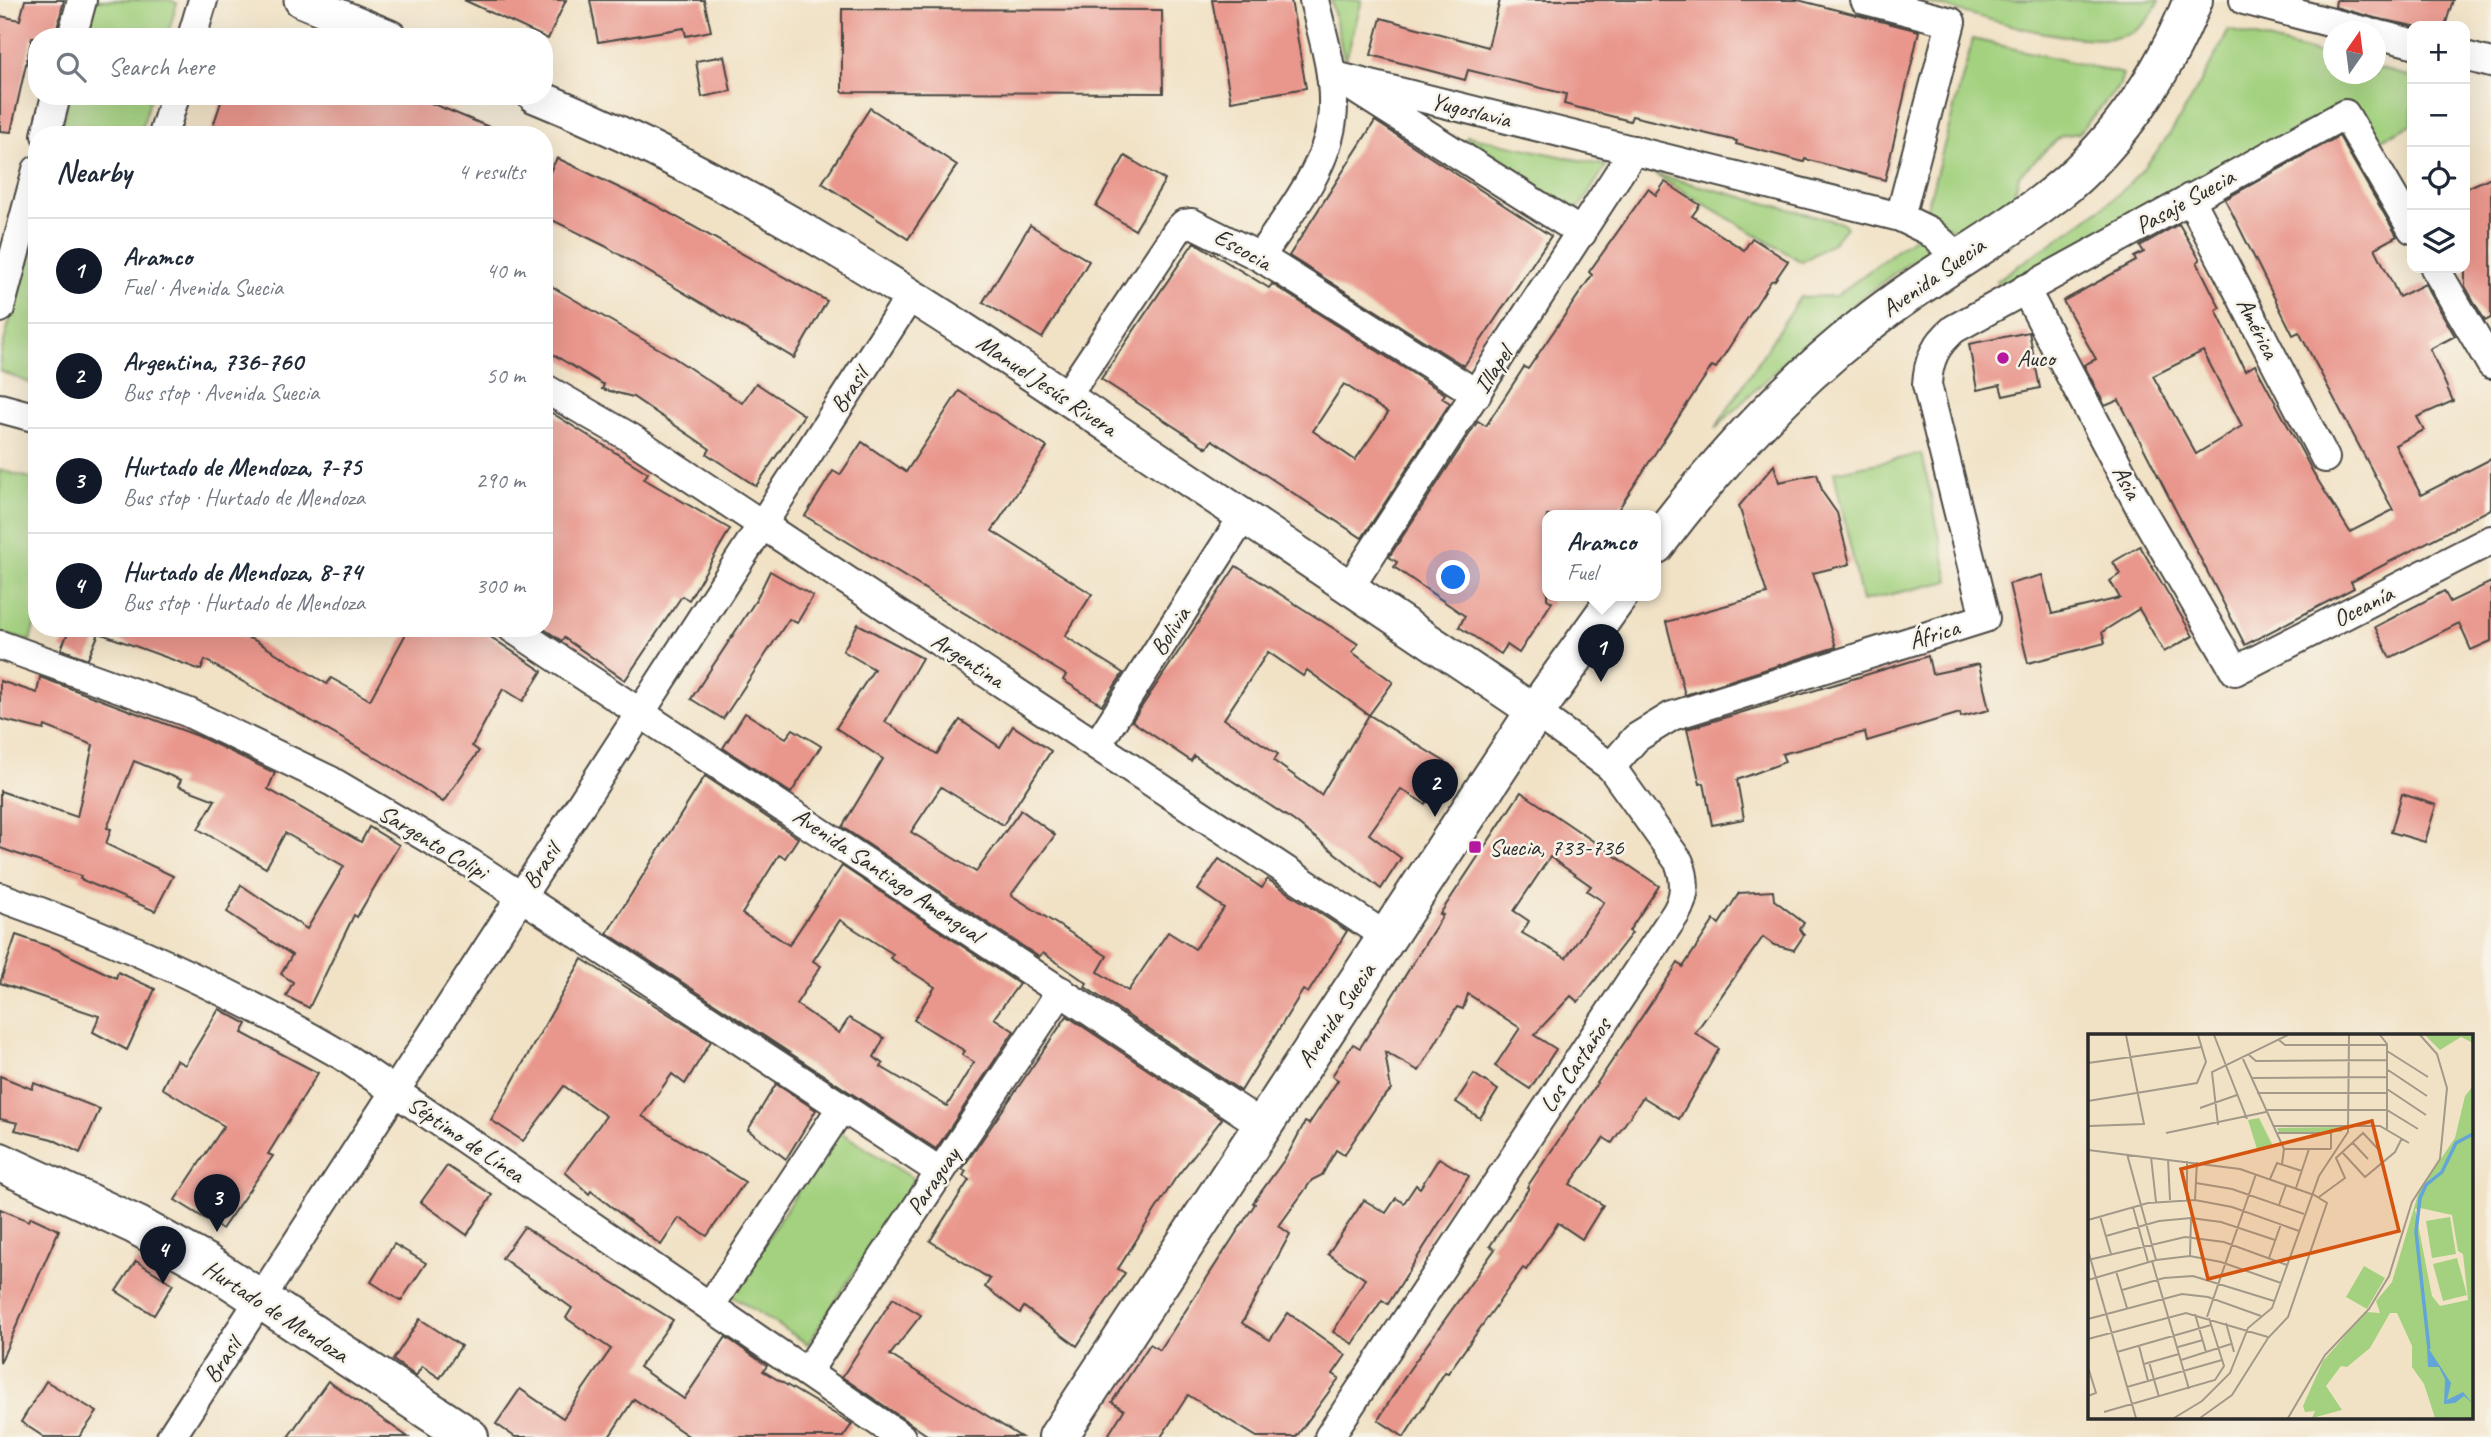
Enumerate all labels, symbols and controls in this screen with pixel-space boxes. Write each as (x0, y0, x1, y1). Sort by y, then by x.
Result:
north arrow (2323, 21, 2386, 84)
map controls (2407, 21, 2470, 273)
button: + (2407, 21, 2470, 84)
search box (28, 28, 553, 105)
icon: search (52, 48, 90, 86)
text: Search here (108, 50, 214, 83)
button: − (2407, 84, 2470, 147)
street label: Yugoslavia (1428, 86, 1515, 135)
button: locate (2407, 147, 2470, 210)
text: Nearby (56, 153, 132, 191)
text: 4 results (458, 157, 525, 186)
street label: Pasaje Suecia (2130, 161, 2241, 240)
button: layers (2407, 210, 2470, 273)
street label: Escocia (1209, 221, 1279, 278)
street label: Avenida Suecia (1875, 230, 1992, 324)
text: Aramco (123, 240, 192, 273)
text: 1 (74, 256, 84, 285)
text: 40 m (486, 256, 525, 285)
text: Fuel · Avenida Suecia (123, 273, 283, 302)
street label: América (2230, 292, 2287, 365)
street label: Manuel Jesús Rivera (971, 327, 1125, 444)
street label: Illapel (1467, 338, 1521, 399)
place label: Auco (2017, 343, 2057, 373)
text: Argentina, 736-760 (123, 345, 303, 378)
marker: Auco (1995, 350, 2011, 366)
street label: Brasil (823, 358, 877, 418)
text: 2 (74, 361, 84, 390)
text: 50 m (486, 361, 525, 390)
text: Bus stop · Avenida Suecia (123, 378, 319, 407)
text: Hurtado de Mendoza, 7-75 (123, 450, 361, 483)
street label: Asia (2106, 460, 2149, 505)
text: 3 (74, 466, 84, 495)
text: 290 m (476, 466, 525, 495)
text: Bus stop · Hurtado de Mendoza (123, 483, 365, 512)
popup (1542, 510, 1661, 601)
text: Aramco (1567, 525, 1636, 558)
text: Hurtado de Mendoza, 8-74 (123, 555, 362, 588)
text: Fuel (1567, 558, 1597, 587)
your location (1436, 560, 1470, 594)
text: 4 (74, 571, 84, 600)
text: 300 m (476, 571, 525, 600)
street label: Oceanía (2328, 578, 2400, 634)
text: Bus stop · Hurtado de Mendoza (123, 588, 365, 617)
street label: Bolivia (1143, 600, 1198, 661)
street label: África (1905, 612, 1964, 656)
pin: 1 (1578, 624, 1624, 682)
street label: Argentina (926, 625, 1012, 696)
pin: 2 (1412, 759, 1458, 817)
street label: Sargento Colipi (373, 798, 496, 888)
street label: Avenida Santiago Amengual (788, 801, 992, 952)
place label: Suecia, 733-736 (1489, 832, 1625, 862)
street label: Brasil (515, 834, 569, 894)
marker: Suecia, 733-736 (1467, 839, 1483, 855)
street label: Avenida Suecia (1290, 956, 1383, 1073)
street label: Los Castaños (1533, 1010, 1619, 1118)
inset map (2088, 1034, 2474, 1420)
street label: Séptimo de Línea (402, 1089, 531, 1190)
street label: Paraguay (900, 1140, 967, 1220)
pin: 3 (194, 1174, 240, 1232)
pin: 4 (140, 1226, 186, 1284)
street label: Hurtado de Mendoza (198, 1253, 356, 1370)
street label: Brasil (196, 1328, 250, 1388)

